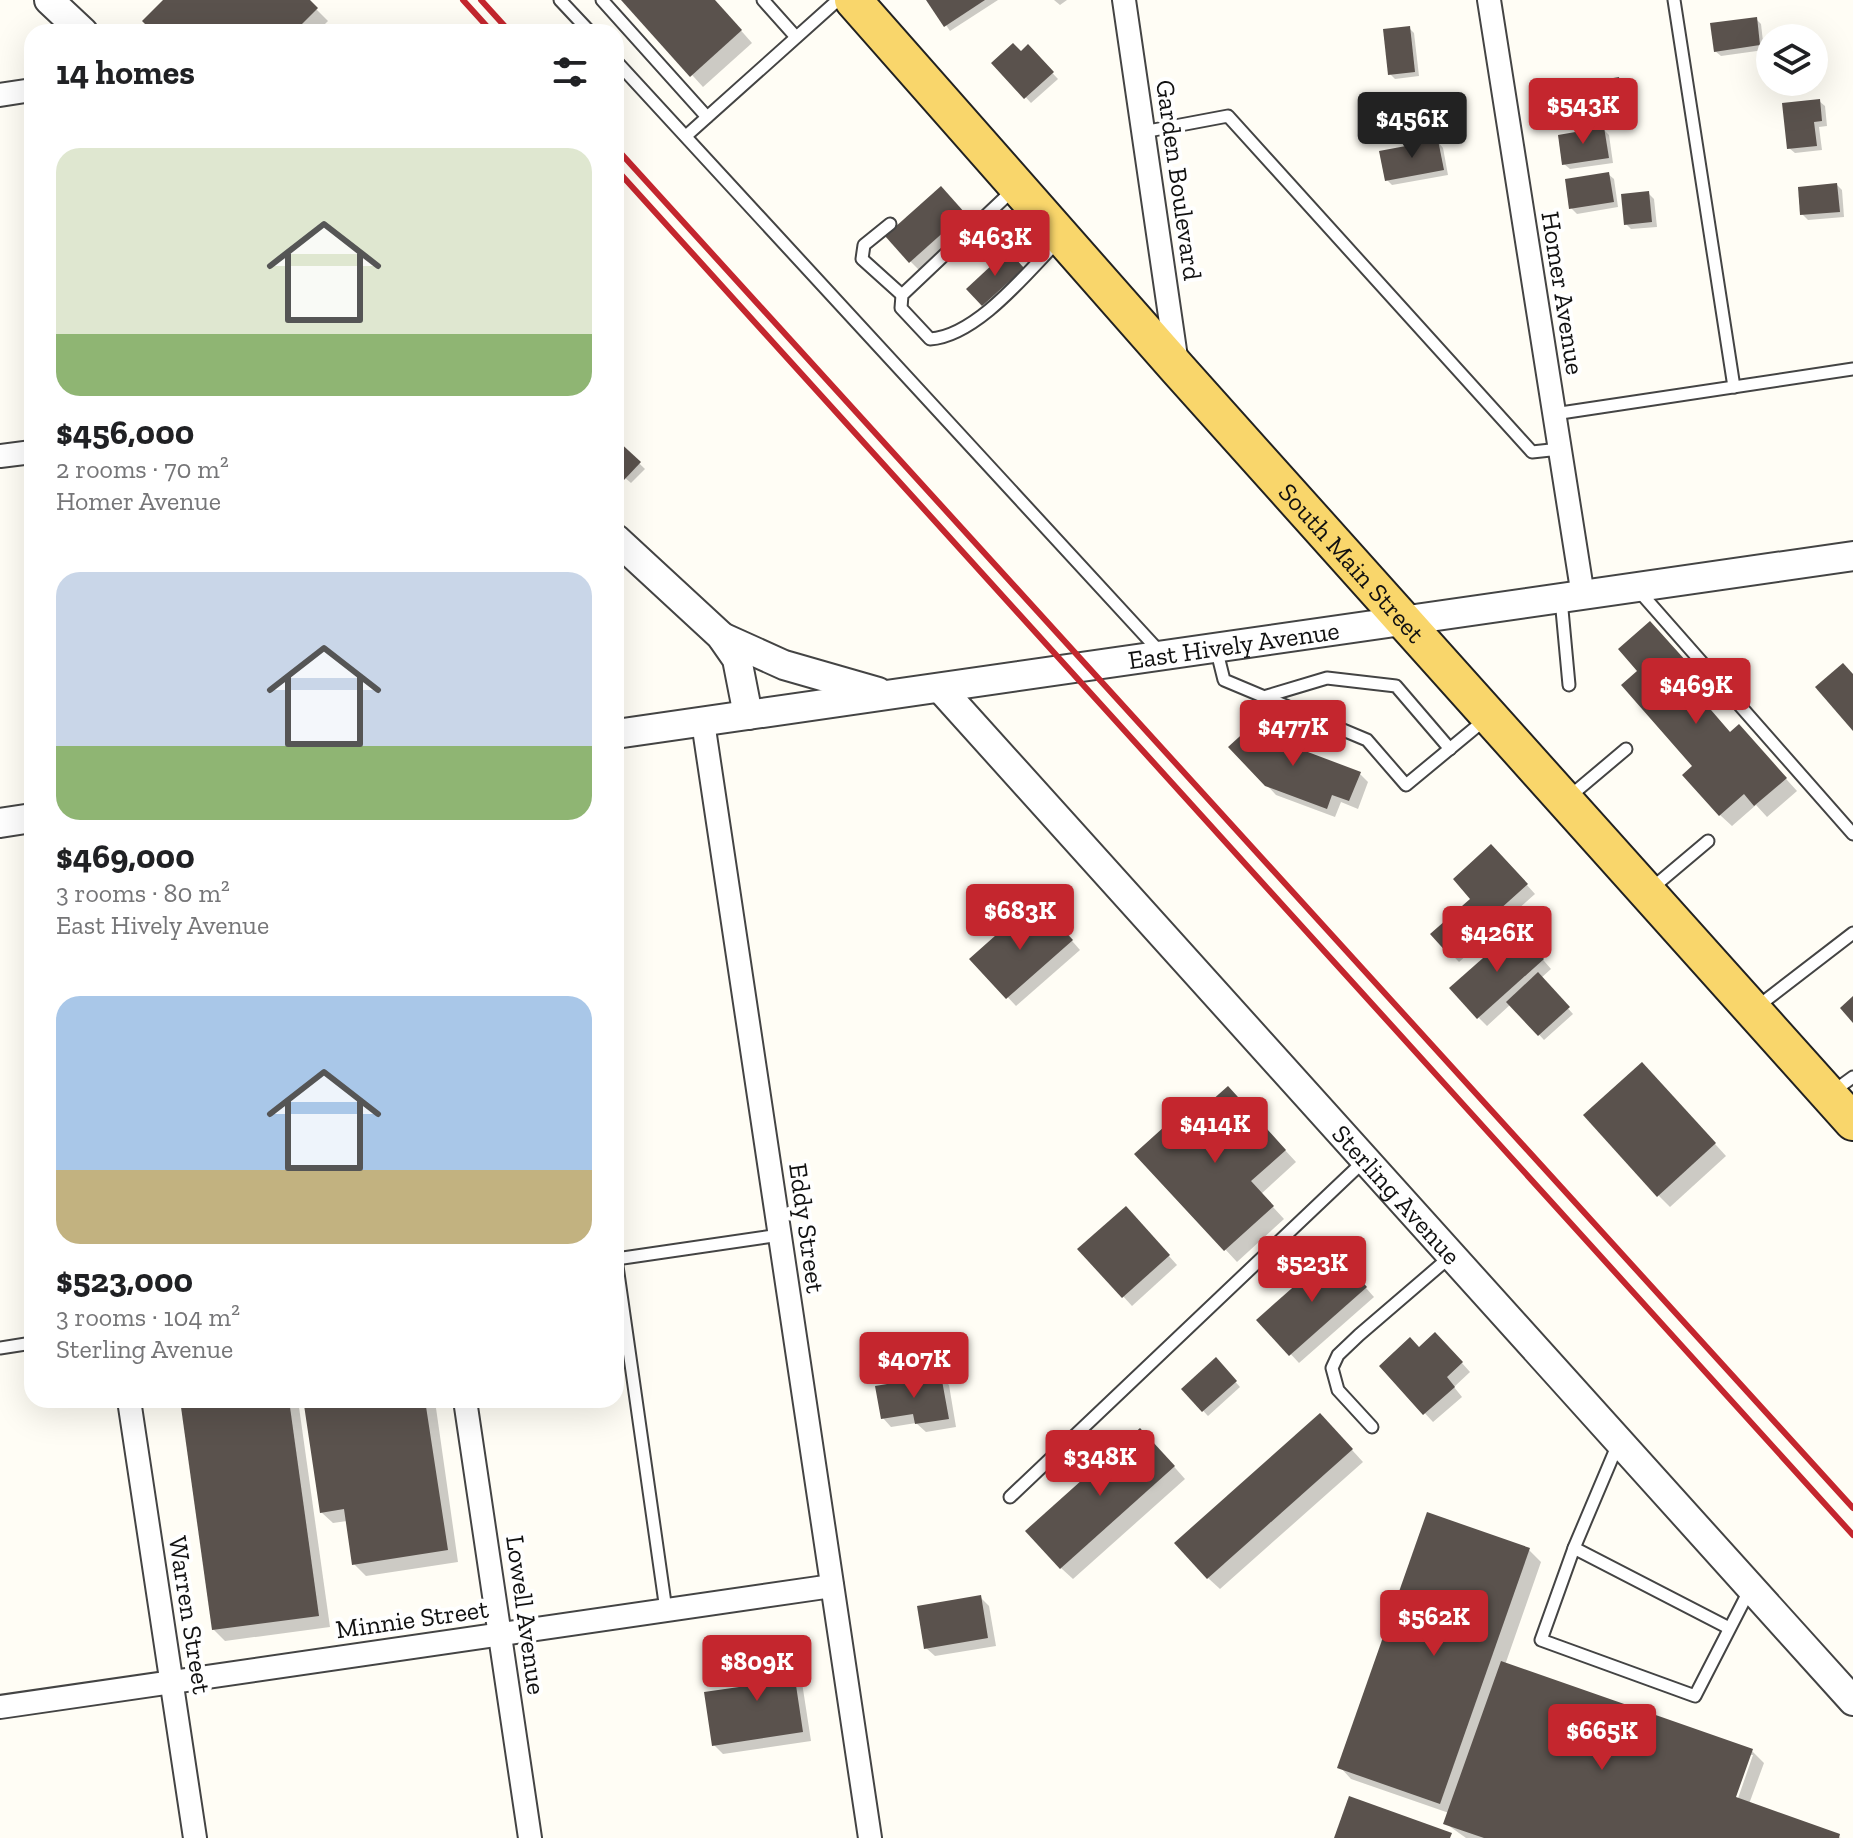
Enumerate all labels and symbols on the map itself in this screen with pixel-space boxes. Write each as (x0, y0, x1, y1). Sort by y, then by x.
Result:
street label: Garden Boulevard (1149, 78, 1209, 282)
pin: $543K (1527, 78, 1639, 146)
pin: $456K (1356, 92, 1468, 160)
street label: Homer Avenue (1534, 209, 1592, 377)
pin: $463K (939, 210, 1051, 278)
street label: South Main Street (1272, 476, 1432, 650)
street label: East Hively Avenue (1126, 614, 1341, 676)
pin: $469K (1640, 658, 1752, 726)
pin: $477K (1237, 700, 1349, 768)
pin: $683K (964, 884, 1076, 952)
pin: $426K (1441, 906, 1553, 974)
pin: $414K (1159, 1097, 1271, 1165)
street label: Sterling Avenue (1325, 1118, 1468, 1271)
street label: Eddy Street (782, 1161, 832, 1295)
pin: $523K (1256, 1236, 1368, 1304)
pin: $407K (858, 1332, 970, 1400)
pin: $348K (1044, 1430, 1156, 1498)
street label: Lowell Avenue (499, 1533, 553, 1697)
street label: Warren Street (162, 1534, 218, 1696)
pin: $562K (1378, 1590, 1490, 1658)
street label: Minnie Street (334, 1592, 491, 1646)
pin: $809K (701, 1635, 813, 1703)
pin: $665K (1546, 1704, 1658, 1772)

